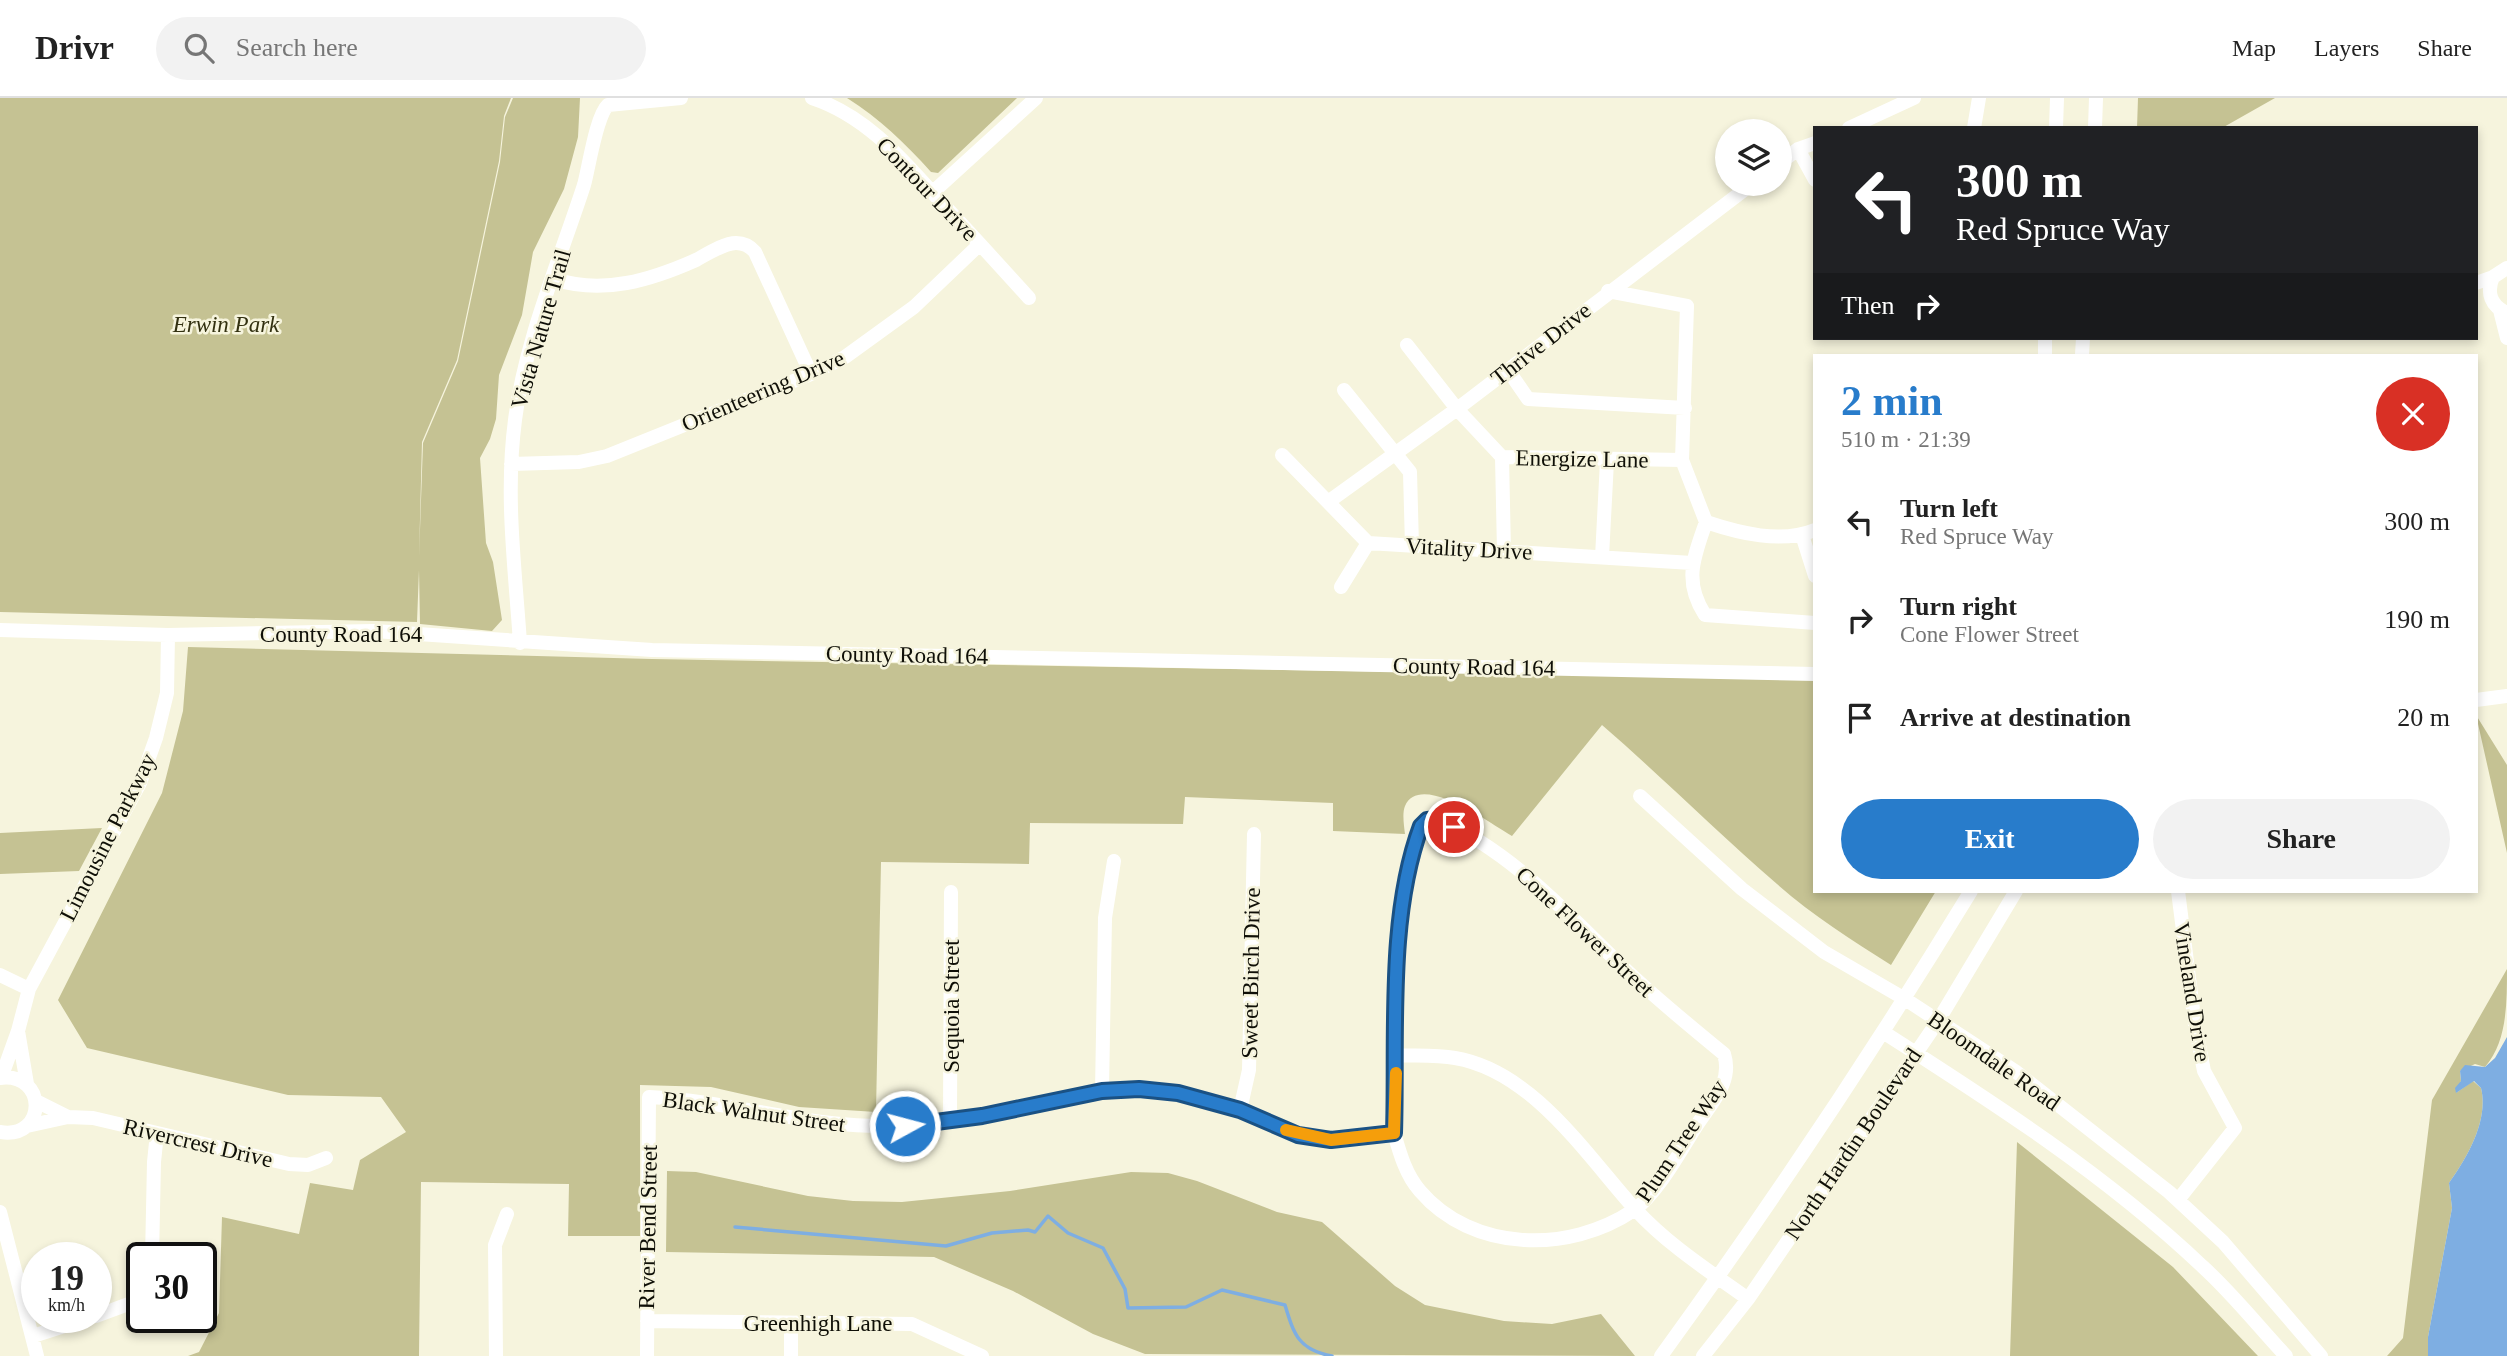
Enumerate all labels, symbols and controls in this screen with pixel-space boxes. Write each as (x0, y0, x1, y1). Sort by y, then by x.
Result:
search box (156, 17, 646, 80)
icon: search (180, 29, 218, 67)
text: Drivr (35, 30, 114, 66)
text: Search here (236, 33, 358, 62)
text: Map (2232, 35, 2276, 61)
text: Layers (2314, 35, 2379, 61)
text: Share (2417, 35, 2472, 61)
map controls (1715, 119, 1792, 196)
button: layers (1715, 119, 1792, 196)
street label: Contour Drive (872, 132, 982, 246)
text: 300 m (1956, 153, 2083, 208)
icon: left (1841, 154, 1932, 245)
text: Red Spruce Way (1956, 211, 2170, 247)
street label: Vista Nature Trail (506, 246, 576, 412)
icon: right (1908, 287, 1946, 325)
text: Then (1841, 291, 1894, 320)
street label: Thrive Drive (1486, 297, 1596, 391)
park label: Erwin Park (172, 312, 280, 337)
street label: Orienteering Drive (678, 345, 848, 437)
button: close (2376, 377, 2450, 451)
text: 2 min (1841, 378, 1943, 424)
text: 510 m · 21:39 (1841, 427, 1971, 452)
street label: Energize Lane (1515, 445, 1649, 473)
text: Turn left (1900, 494, 1998, 523)
icon: left (1841, 503, 1879, 541)
text: 300 m (2384, 507, 2450, 536)
text: Red Spruce Way (1900, 524, 2054, 549)
street label: Vitality Drive (1405, 533, 1533, 565)
text: Turn right (1900, 592, 2017, 621)
icon: right (1841, 601, 1879, 639)
text: 190 m (2384, 605, 2450, 634)
street label: County Road 164 (260, 622, 423, 647)
text: Cone Flower Street (1900, 622, 2079, 647)
street label: County Road 164 (826, 641, 989, 669)
street label: County Road 164 (1393, 653, 1556, 681)
icon: arrive (1841, 699, 1879, 737)
text: Arrive at destination (1900, 703, 2131, 732)
text: 20 m (2397, 703, 2450, 732)
street label: Limousine Parkway (55, 749, 161, 925)
pin (1424, 797, 1484, 857)
button: Exit (1841, 799, 2139, 879)
button: Share (2153, 799, 2450, 879)
icon: arrive (1435, 808, 1473, 846)
street label: Cone Flower Street (1511, 862, 1659, 1003)
street label: Sweet Birch Drive (1237, 887, 1265, 1059)
street label: Vineland Drive (2169, 920, 2215, 1064)
street label: Sequoia Street (939, 939, 964, 1073)
street label: Bloomdale Road (1923, 1006, 2065, 1116)
street label: North Hardin Boulevard (1780, 1043, 1927, 1244)
street label: Plum Tree Way (1631, 1075, 1731, 1207)
street label: Black Walnut Street (661, 1087, 848, 1137)
position arrow (868, 1089, 942, 1163)
street label: Rivercrest Drive (121, 1114, 275, 1172)
street label: River Bend Street (634, 1144, 662, 1310)
speed limit sign: 30 (126, 1242, 217, 1333)
text: 19 (49, 1259, 84, 1298)
text: km/h (48, 1295, 85, 1315)
street label: Greenhigh Lane (744, 1311, 892, 1336)

